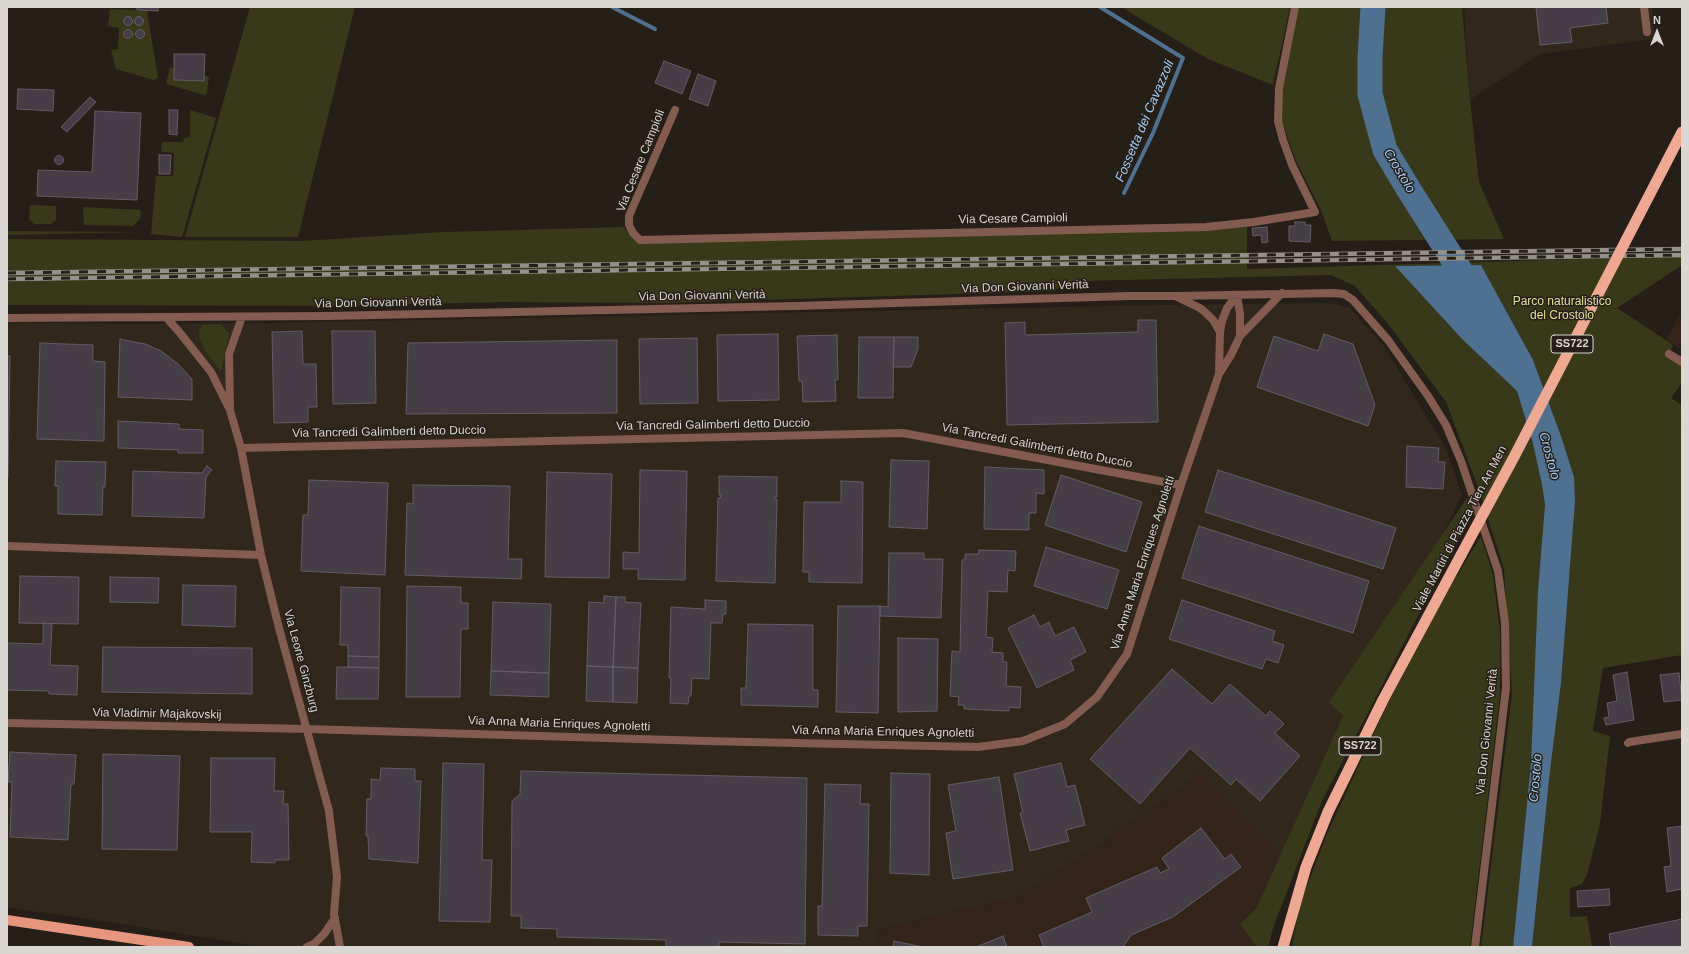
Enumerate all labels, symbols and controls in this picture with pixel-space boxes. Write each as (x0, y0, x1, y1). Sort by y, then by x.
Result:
north arrow (1637, 12, 1677, 52)
text: N (1653, 14, 1661, 26)
water label: Fossetta dei Cavazzoli (1112, 58, 1178, 184)
street label: Via Cesare Campioli (614, 108, 668, 214)
water label: Crostolo (1380, 146, 1418, 196)
street label: Via Cesare Campioli (958, 211, 1068, 227)
street label: Via Don Giovanni Verità (961, 278, 1089, 296)
street label: Via Don Giovanni Verità (638, 288, 766, 304)
street label: Via Don Giovanni Verità (314, 295, 442, 311)
park label: Parco naturalistico del Crostolo (1513, 295, 1611, 323)
road number: SS722 (1551, 335, 1593, 353)
street label: Via Tancredi Galimberti detto Duccio (616, 416, 810, 434)
street label: Via Tancredi Galimberti detto Duccio (940, 420, 1134, 472)
street label: Via Tancredi Galimberti detto Duccio (292, 423, 486, 441)
water label: Crostolo (1535, 431, 1563, 481)
street label: Viale Martiri di Piazza Tien An Men (1410, 443, 1510, 615)
street label: Via Anna Maria Enriques Agnoletti (1108, 474, 1178, 652)
street label: Via Leone Ginzburg (280, 608, 322, 714)
street label: Via Don Giovanni Verità (1473, 668, 1501, 796)
street label: Via Vladimir Majakovskij (92, 706, 222, 722)
street label: Via Anna Maria Enriques Agnoletti (468, 714, 650, 734)
street label: Via Anna Maria Enriques Agnoletti (792, 723, 974, 741)
road number: SS722 (1339, 737, 1381, 755)
water label: Crostolo (1526, 753, 1546, 803)

